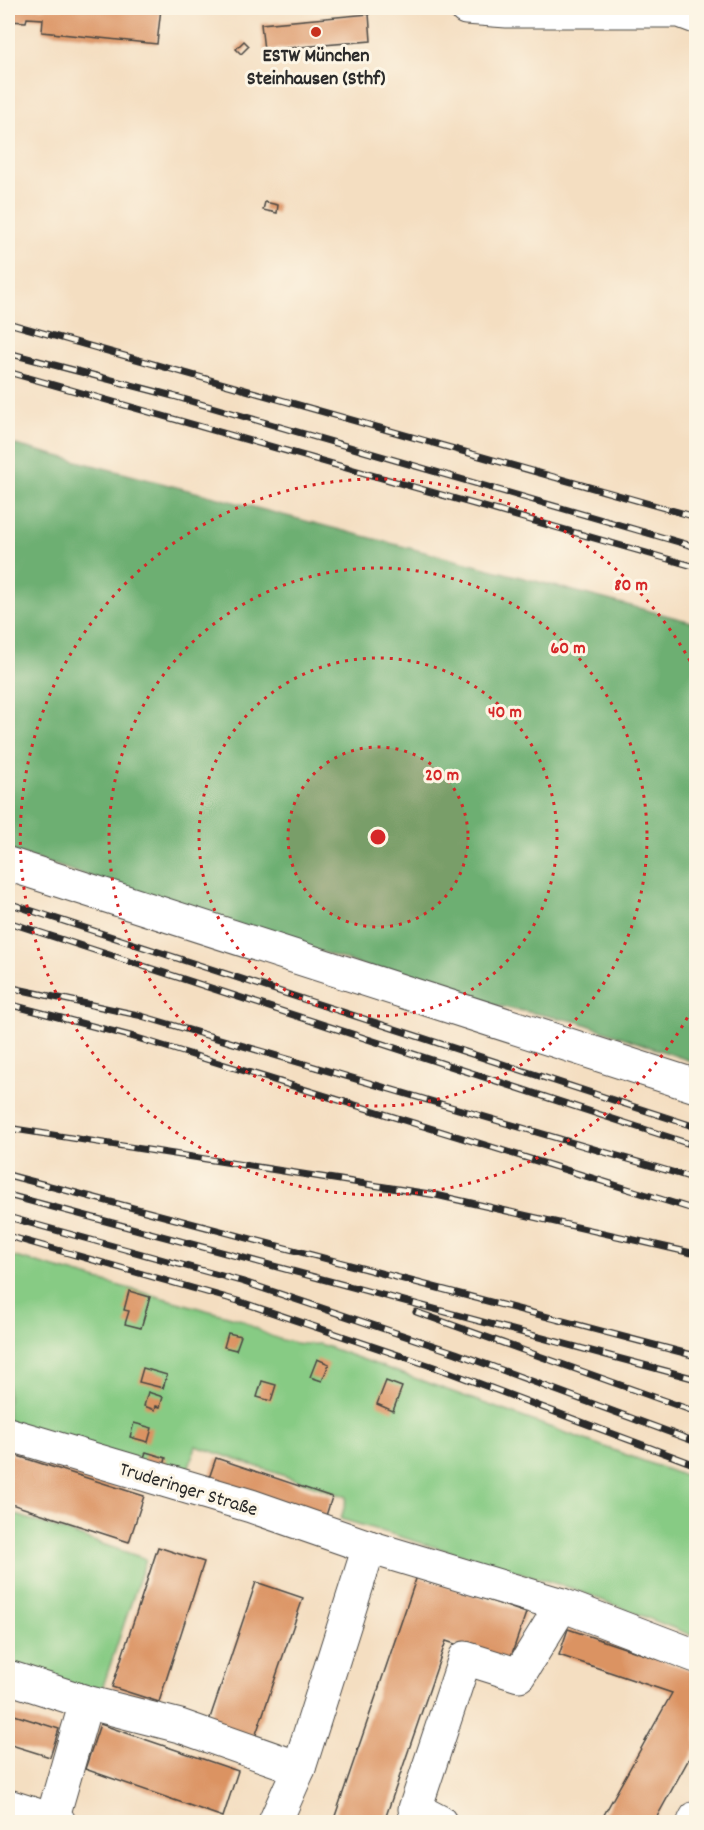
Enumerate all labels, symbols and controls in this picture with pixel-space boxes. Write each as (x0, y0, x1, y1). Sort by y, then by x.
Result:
marker: ESTW München Steinhausen (Sthf) (309, 25, 323, 39)
place label: ESTW München Steinhausen (Sthf) (247, 43, 385, 94)
text: 80 m (614, 574, 648, 599)
text: 60 m (550, 637, 586, 662)
text: 40 m (488, 701, 522, 726)
text: 20 m (425, 764, 459, 789)
centre of rings (368, 827, 388, 847)
street label: Truderinger Straße (115, 1457, 261, 1525)

